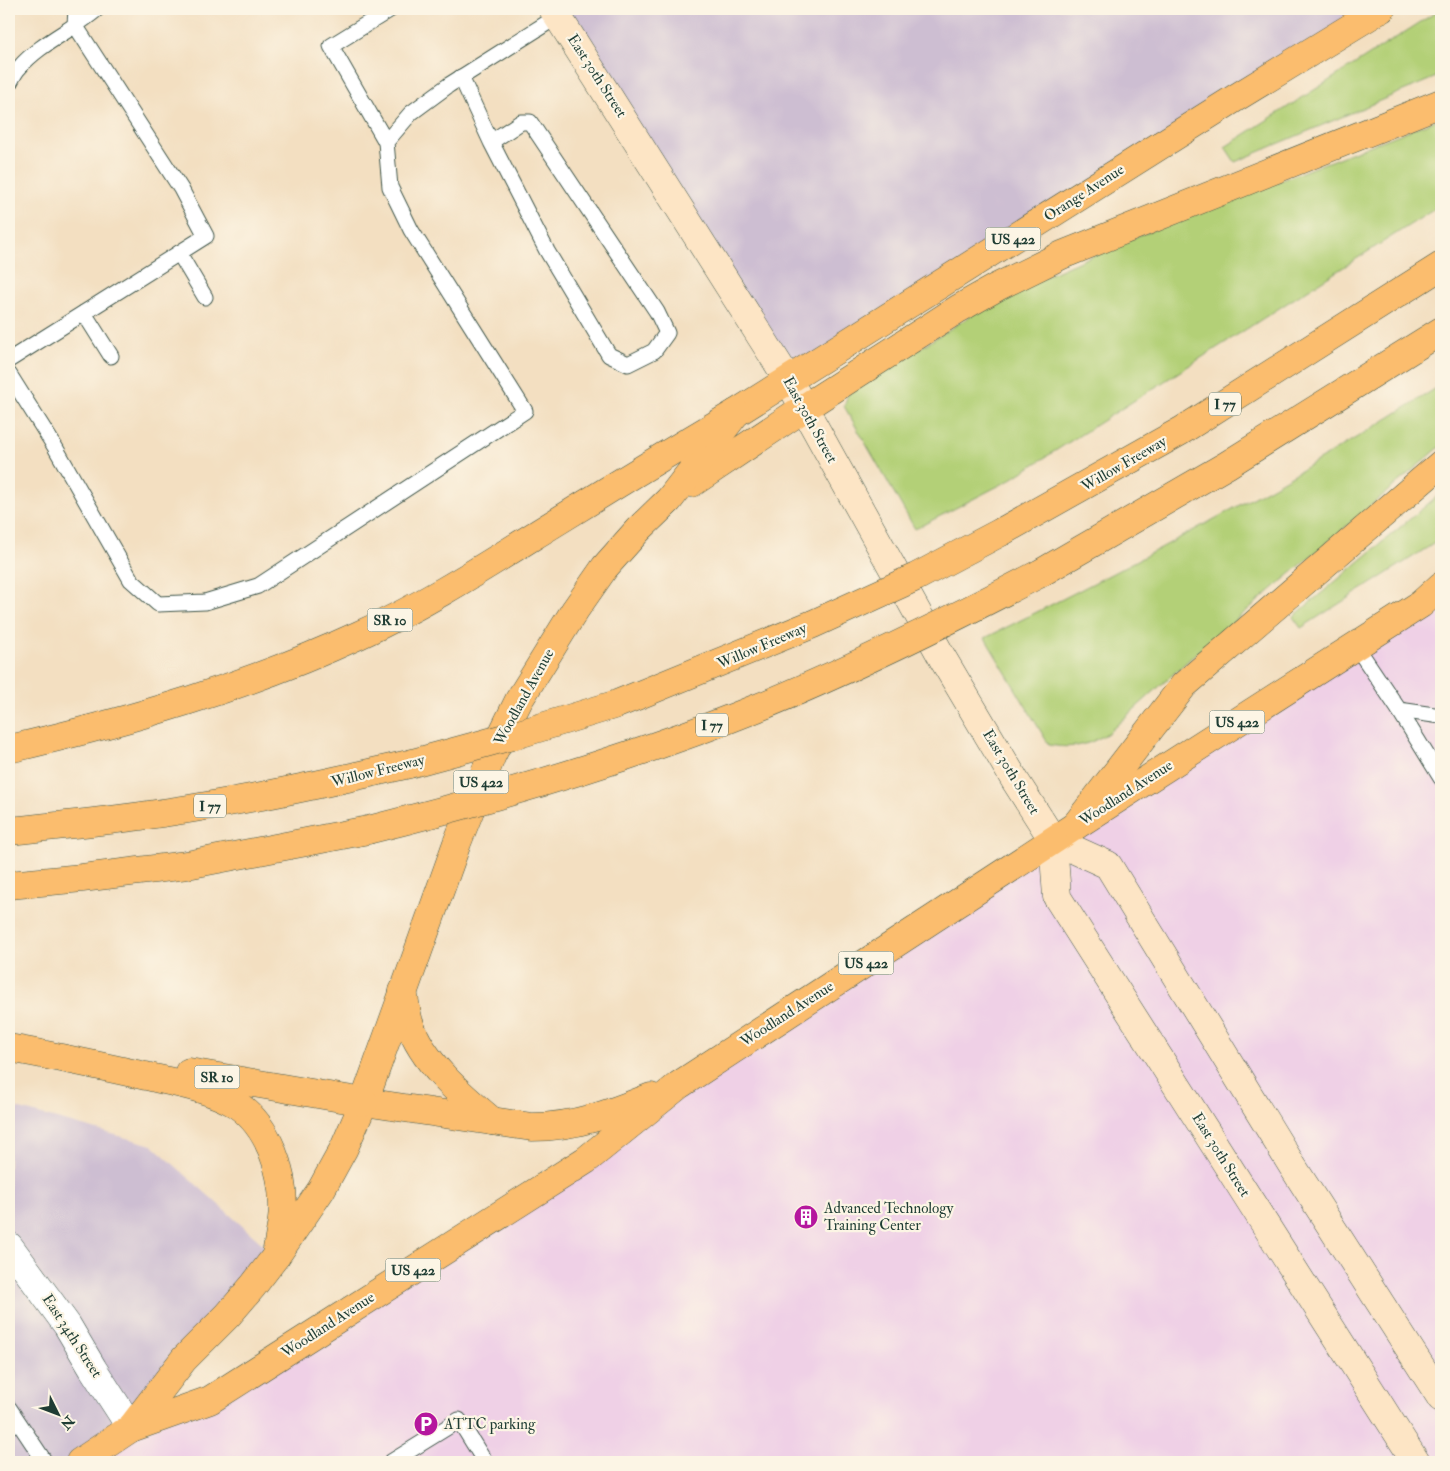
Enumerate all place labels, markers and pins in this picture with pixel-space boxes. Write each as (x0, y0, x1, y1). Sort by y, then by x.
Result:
place label: Advanced Technology Training Center (823, 1199, 954, 1235)
building icon: Advanced Technology Training Center (793, 1204, 819, 1230)
parking icon: ATTC parking (413, 1411, 439, 1437)
place label: ATTC parking (443, 1415, 536, 1435)

